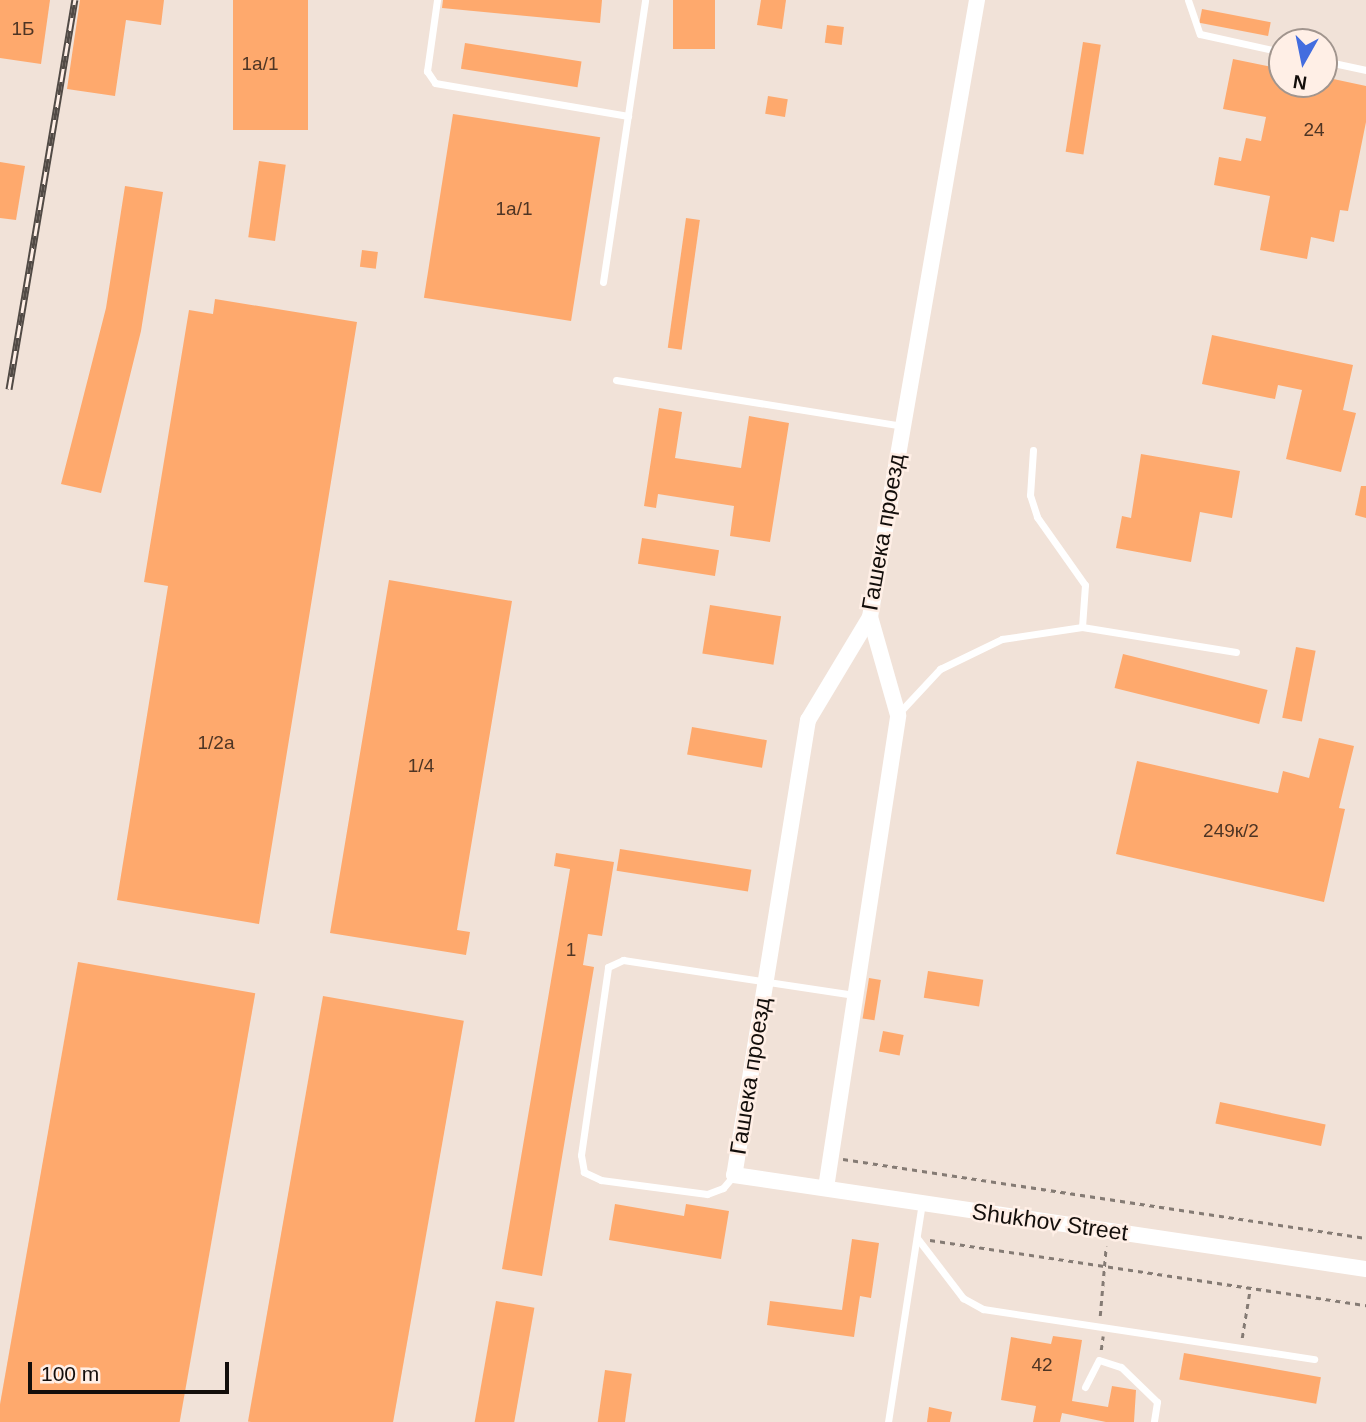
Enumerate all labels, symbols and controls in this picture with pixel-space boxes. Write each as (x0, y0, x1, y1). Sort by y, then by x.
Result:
house number: 1Б (11, 18, 35, 40)
north arrow (1268, 28, 1338, 98)
house number: 1а/1 (242, 53, 278, 75)
text: N (1292, 71, 1308, 94)
house number: 24 (1303, 119, 1325, 141)
house number: 1а/1 (496, 198, 532, 220)
street label: Гашека проезд (856, 451, 910, 613)
house number: 1/2а (198, 732, 234, 754)
house number: 1/4 (408, 755, 434, 777)
house number: 249к/2 (1203, 820, 1259, 842)
house number: 1 (566, 939, 576, 961)
street label: Гашека проезд (724, 995, 776, 1157)
street label: Shukhov Street (970, 1197, 1130, 1247)
scale bar (32, 1348, 233, 1392)
house number: 42 (1031, 1354, 1053, 1376)
text: 100 m (41, 1362, 99, 1385)

